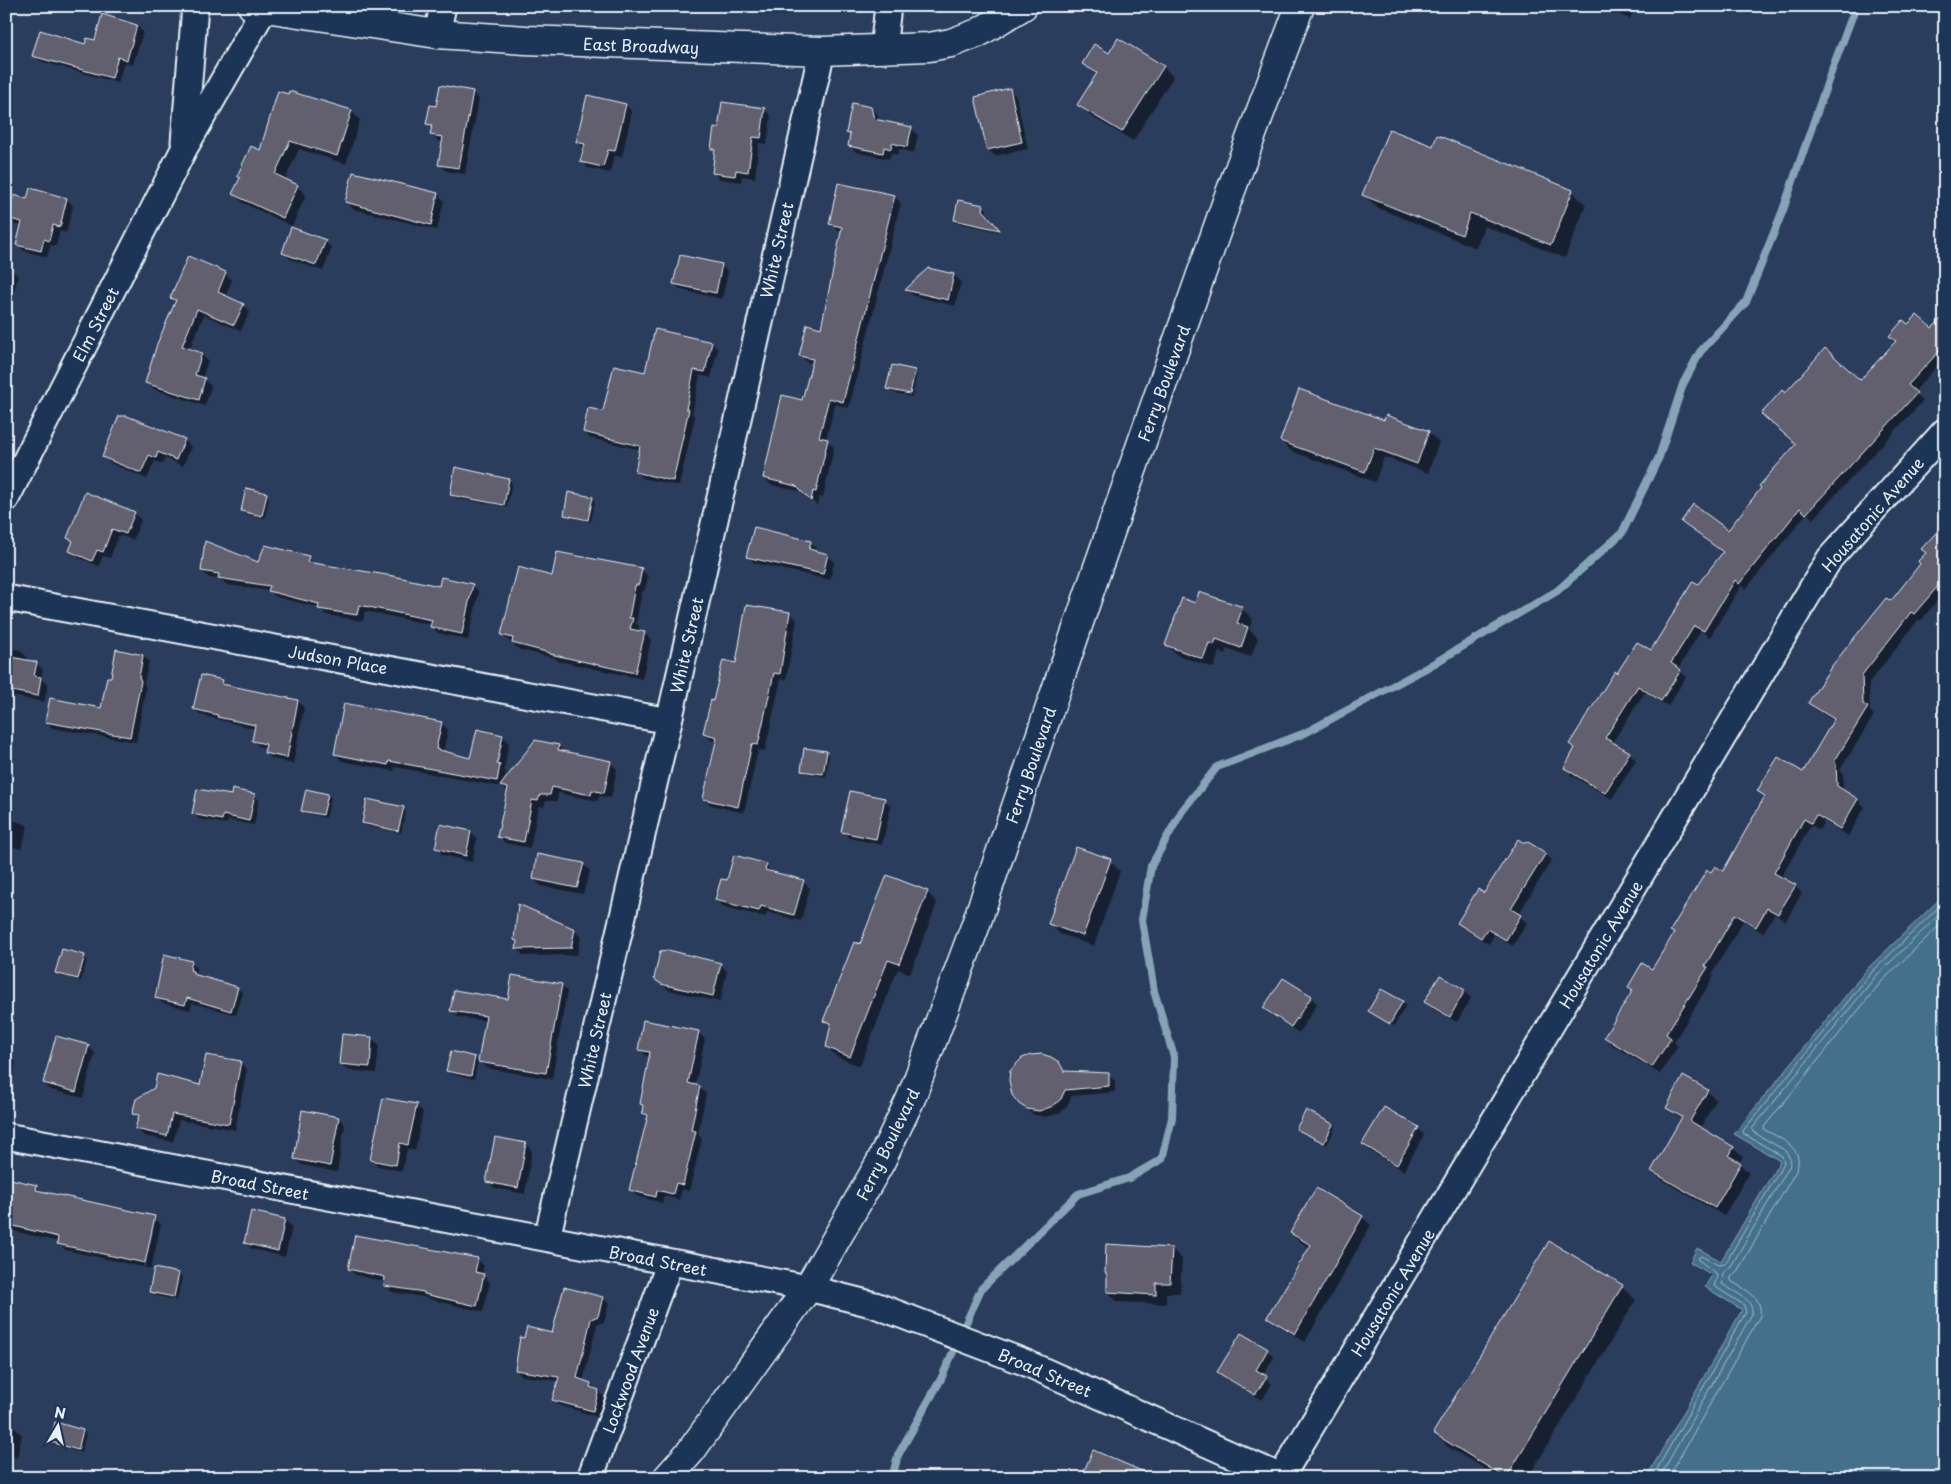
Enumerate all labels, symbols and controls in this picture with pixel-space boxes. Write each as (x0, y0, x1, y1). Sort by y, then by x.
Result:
street label: East Broadway (583, 31, 699, 59)
street label: White Street (753, 199, 799, 300)
street label: Elm Street (66, 282, 124, 366)
street label: Ferry Boulevard (1131, 321, 1195, 445)
street label: Housatonic Avenue (1815, 451, 1929, 577)
street label: White Street (663, 594, 709, 695)
street label: Judson Place (287, 638, 389, 680)
street label: Ferry Boulevard (999, 703, 1061, 827)
street label: Housatonic Avenue (1552, 875, 1648, 1013)
street label: White Street (571, 989, 617, 1090)
street label: Ferry Boulevard (849, 1084, 925, 1204)
street label: Broad Street (209, 1163, 312, 1205)
street label: Housatonic Avenue (1344, 1223, 1440, 1361)
street label: Broad Street (607, 1239, 710, 1281)
street label: Lockwood Avenue (596, 1303, 664, 1437)
street label: Broad Street (995, 1342, 1096, 1403)
text: N (53, 1401, 67, 1424)
north arrow (32, 1402, 82, 1452)

